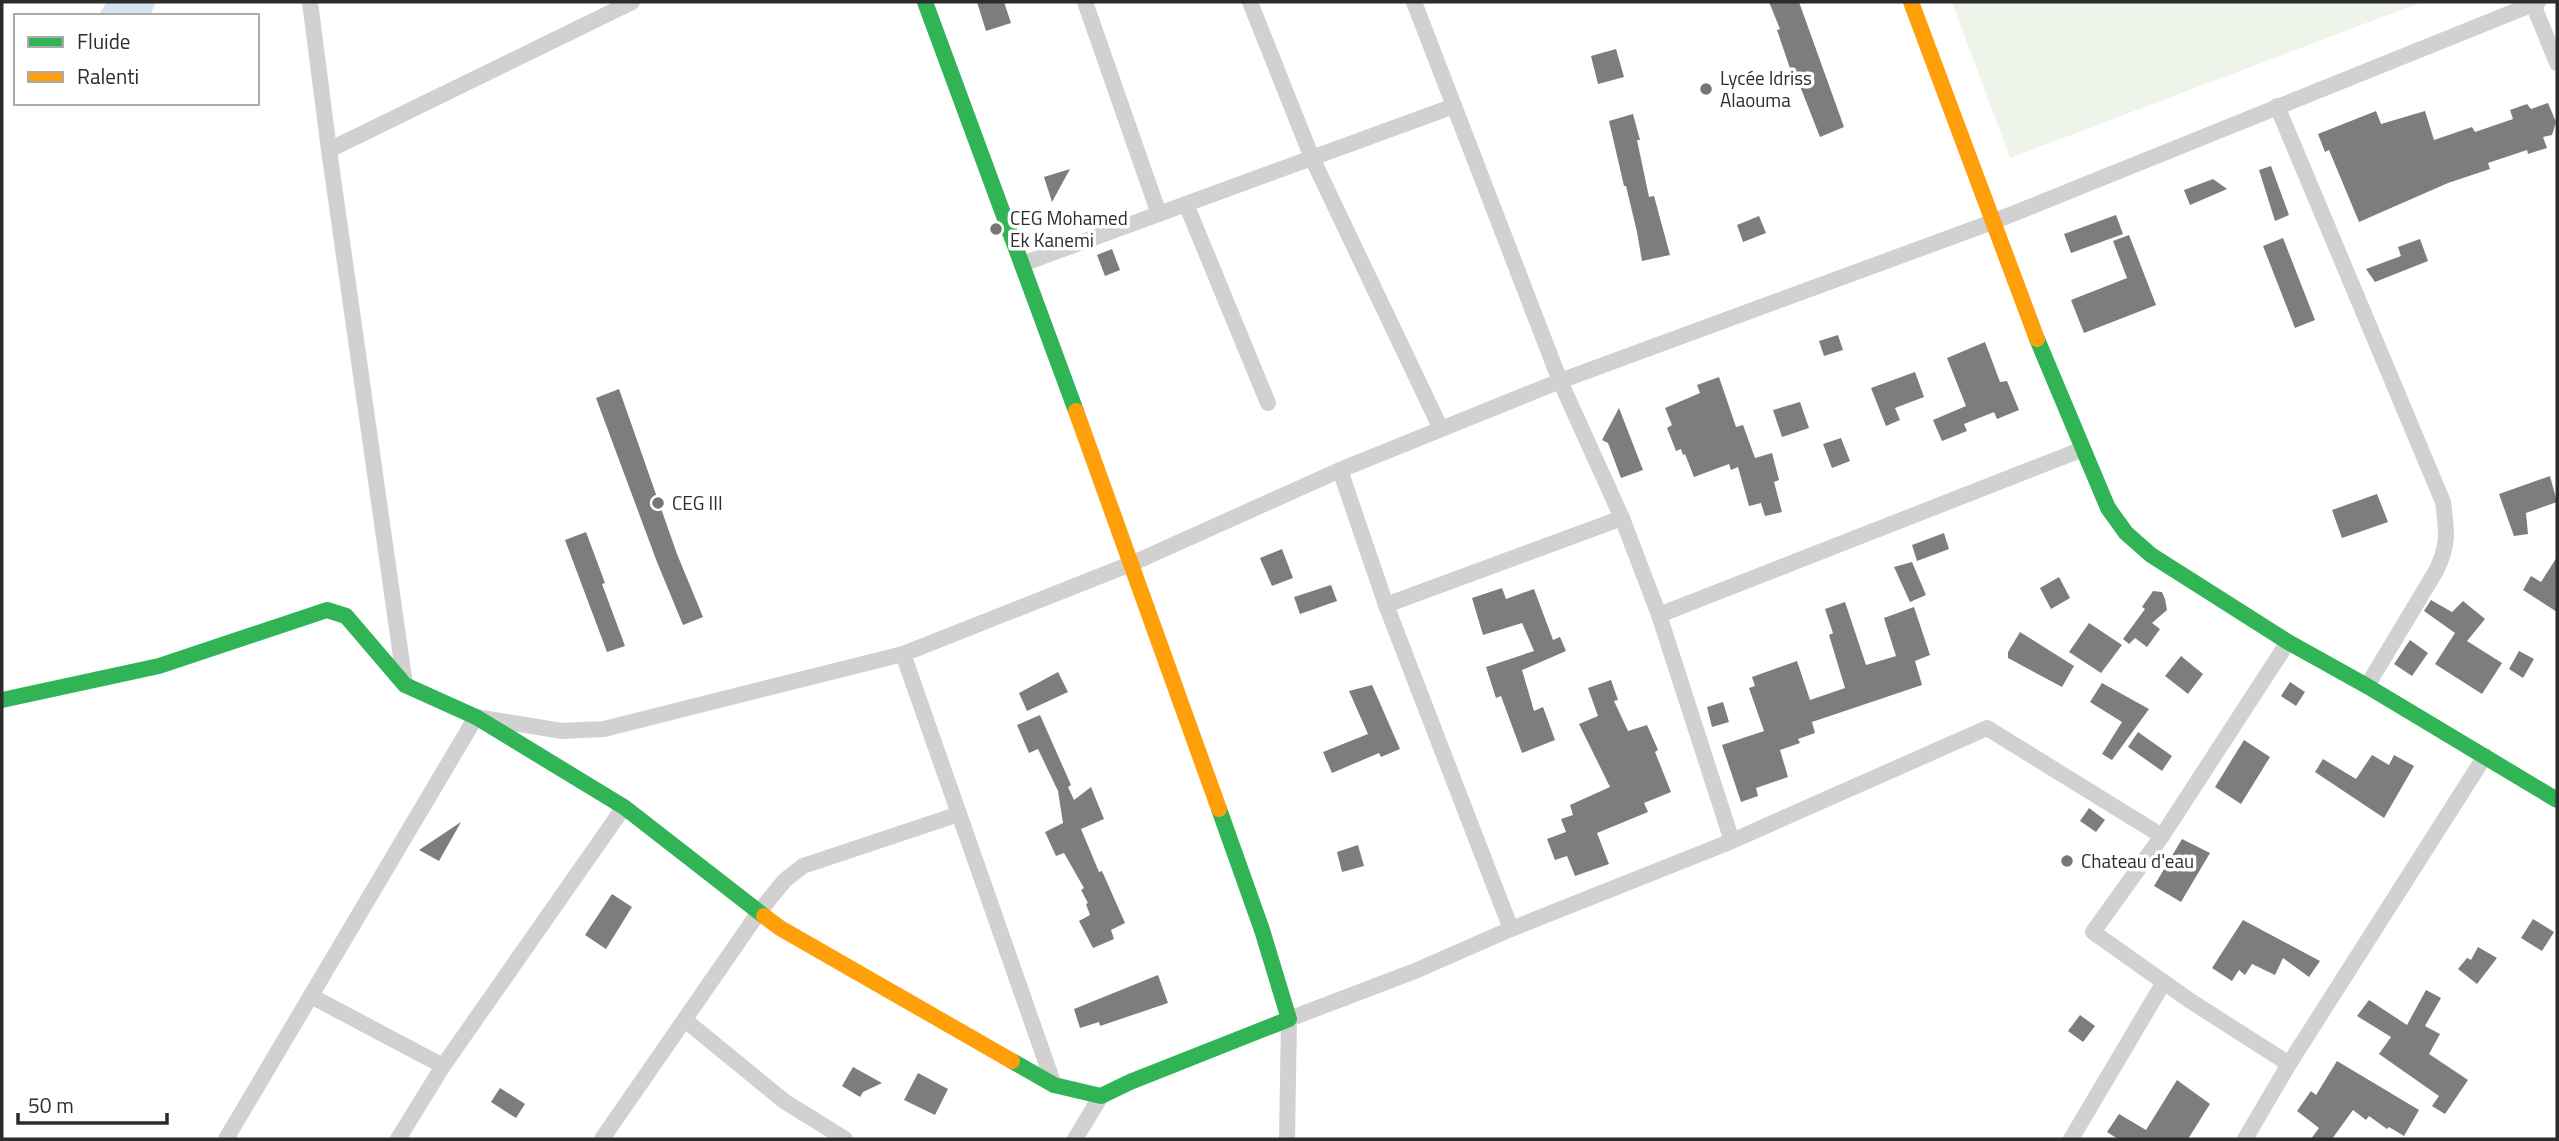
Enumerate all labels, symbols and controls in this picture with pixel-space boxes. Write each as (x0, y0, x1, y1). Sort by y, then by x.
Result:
legend (14, 14, 259, 105)
text: Fluide (77, 25, 130, 57)
text: Ralenti (77, 60, 139, 92)
place label: Lycée Idriss Alaouma (1720, 63, 1812, 114)
marker: Lycée Idriss Alaouma (1698, 81, 1714, 97)
place label: CEG Mohamed Ek Kanemi (1010, 203, 1128, 254)
marker: CEG Mohamed Ek Kanemi (988, 221, 1004, 237)
place label: CEG III (672, 488, 723, 517)
marker: CEG III (650, 495, 666, 511)
place label: Chateau d'eau (2081, 846, 2194, 875)
marker: Chateau d'eau (2059, 853, 2075, 869)
scale bar (18, 1082, 166, 1126)
text: 50 m (28, 1089, 74, 1121)

